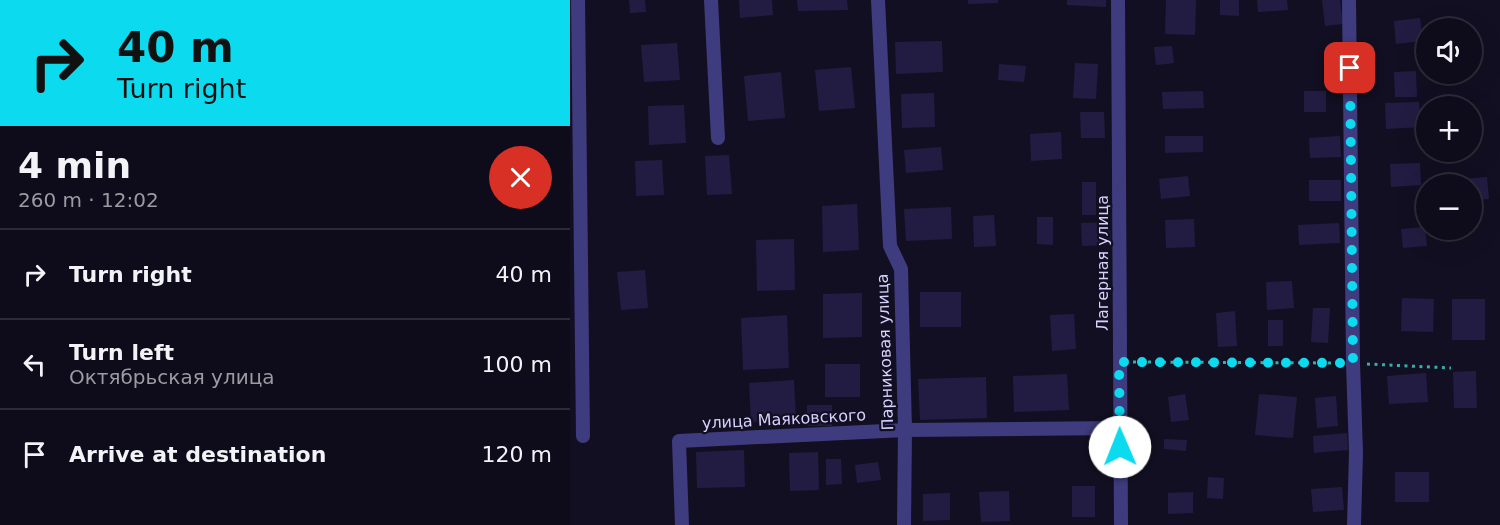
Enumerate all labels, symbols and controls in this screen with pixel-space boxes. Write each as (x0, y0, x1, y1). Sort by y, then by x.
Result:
map controls (1416, 18, 1482, 240)
button: sound (1416, 18, 1482, 84)
text: 40 m (117, 23, 234, 72)
icon: right (18, 24, 96, 102)
pin (1324, 42, 1375, 93)
icon: arrive (1333, 51, 1366, 84)
text: Turn right (117, 73, 246, 104)
button: + (1416, 96, 1482, 162)
text: 4 min (18, 145, 131, 186)
button: close (489, 146, 552, 209)
button: − (1416, 174, 1482, 240)
text: 260 m · 12:02 (18, 188, 159, 212)
street label: Лагерная улица (1093, 195, 1112, 331)
icon: right (18, 258, 51, 291)
text: Turn right (69, 262, 192, 287)
text: 40 m (496, 262, 552, 287)
street label: Парниковая улица (873, 273, 897, 431)
text: Turn left (69, 340, 174, 365)
icon: left (18, 348, 51, 381)
text: 100 m (482, 352, 552, 377)
text: Октябрьская улица (69, 365, 275, 389)
street label: улица Маяковского (701, 405, 867, 433)
position arrow (1088, 415, 1152, 479)
icon: arrive (18, 438, 51, 471)
text: Arrive at destination (69, 442, 326, 467)
text: 120 m (482, 442, 552, 467)

